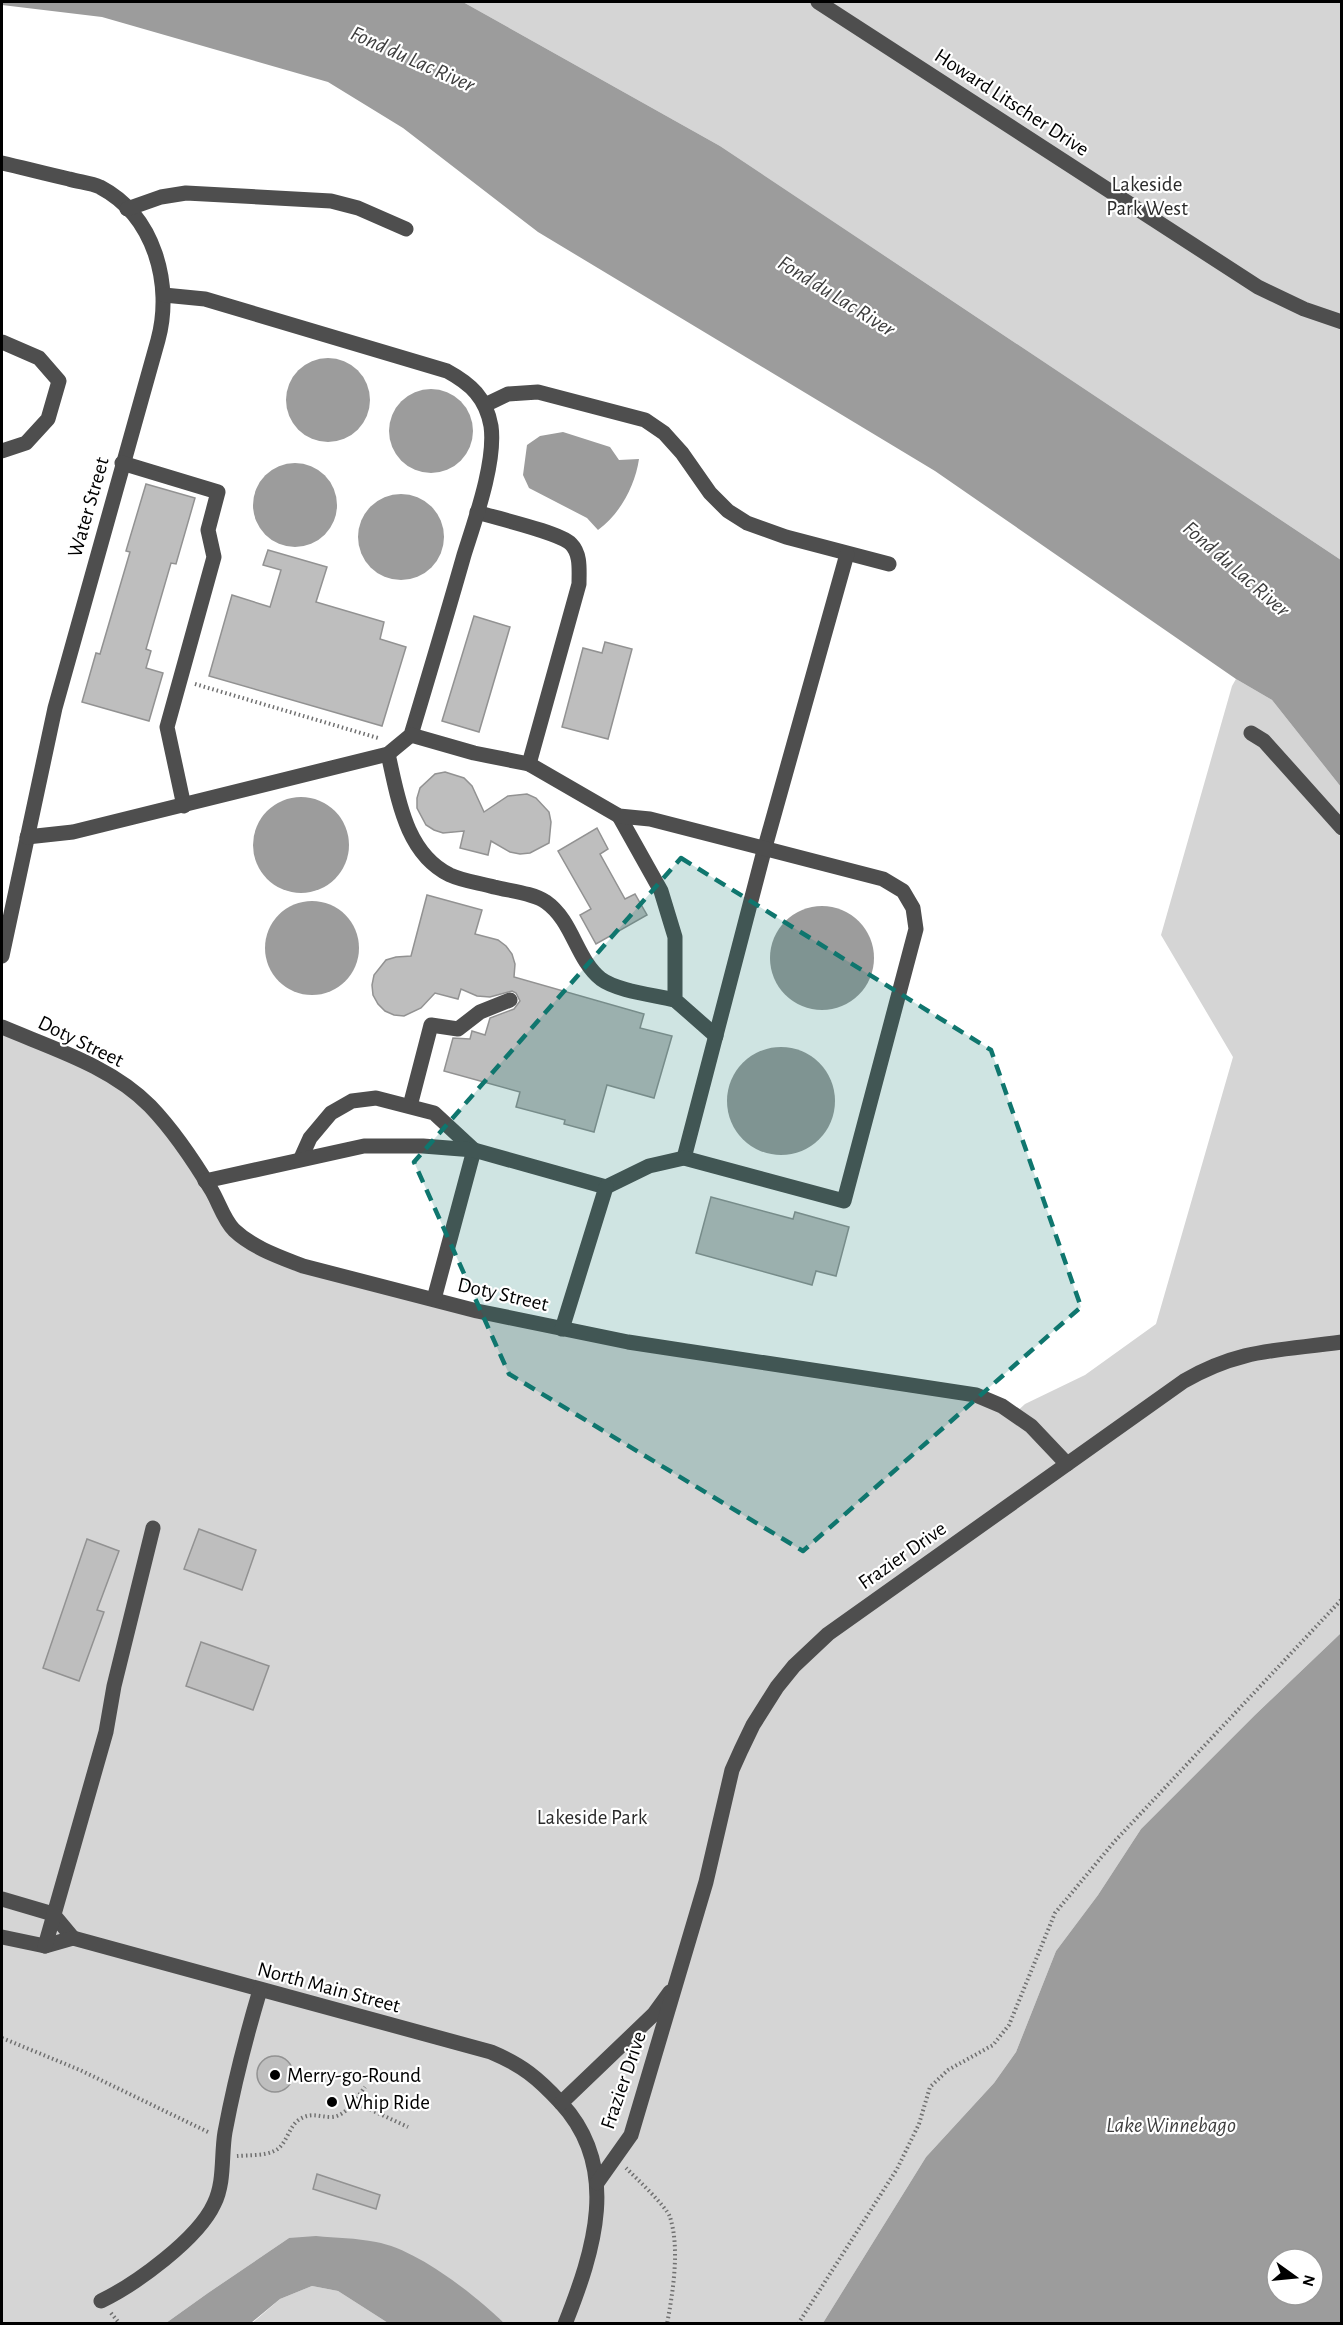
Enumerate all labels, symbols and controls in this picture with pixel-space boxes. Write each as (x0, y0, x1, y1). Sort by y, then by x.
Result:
water label: Fond du Lac River (347, 22, 479, 96)
street label: Howard Litscher Drive (931, 45, 1093, 160)
park label: Lakeside Park West (1106, 174, 1188, 219)
water label: Fond du Lac River (774, 251, 900, 341)
street label: Water Street (64, 454, 113, 560)
water label: Fond du Lac River (1179, 517, 1294, 621)
street label: Doty Street (35, 1012, 127, 1071)
street label: Doty Street (455, 1274, 551, 1315)
street label: Frazier Drive (855, 1518, 950, 1593)
park label: Lakeside Park (537, 1807, 648, 1828)
street label: North Main Street (255, 1958, 403, 2017)
street label: Frazier Drive (597, 2029, 650, 2132)
place label: Merry-go-Round (287, 2065, 421, 2086)
marker: Merry-go-Round (268, 2068, 282, 2082)
place label: Whip Ride (344, 2092, 430, 2113)
marker: Whip Ride (325, 2095, 339, 2109)
water label: Lake Winnebago (1106, 2114, 1236, 2136)
north arrow (1265, 2247, 1325, 2307)
text: N (1299, 2273, 1318, 2288)

